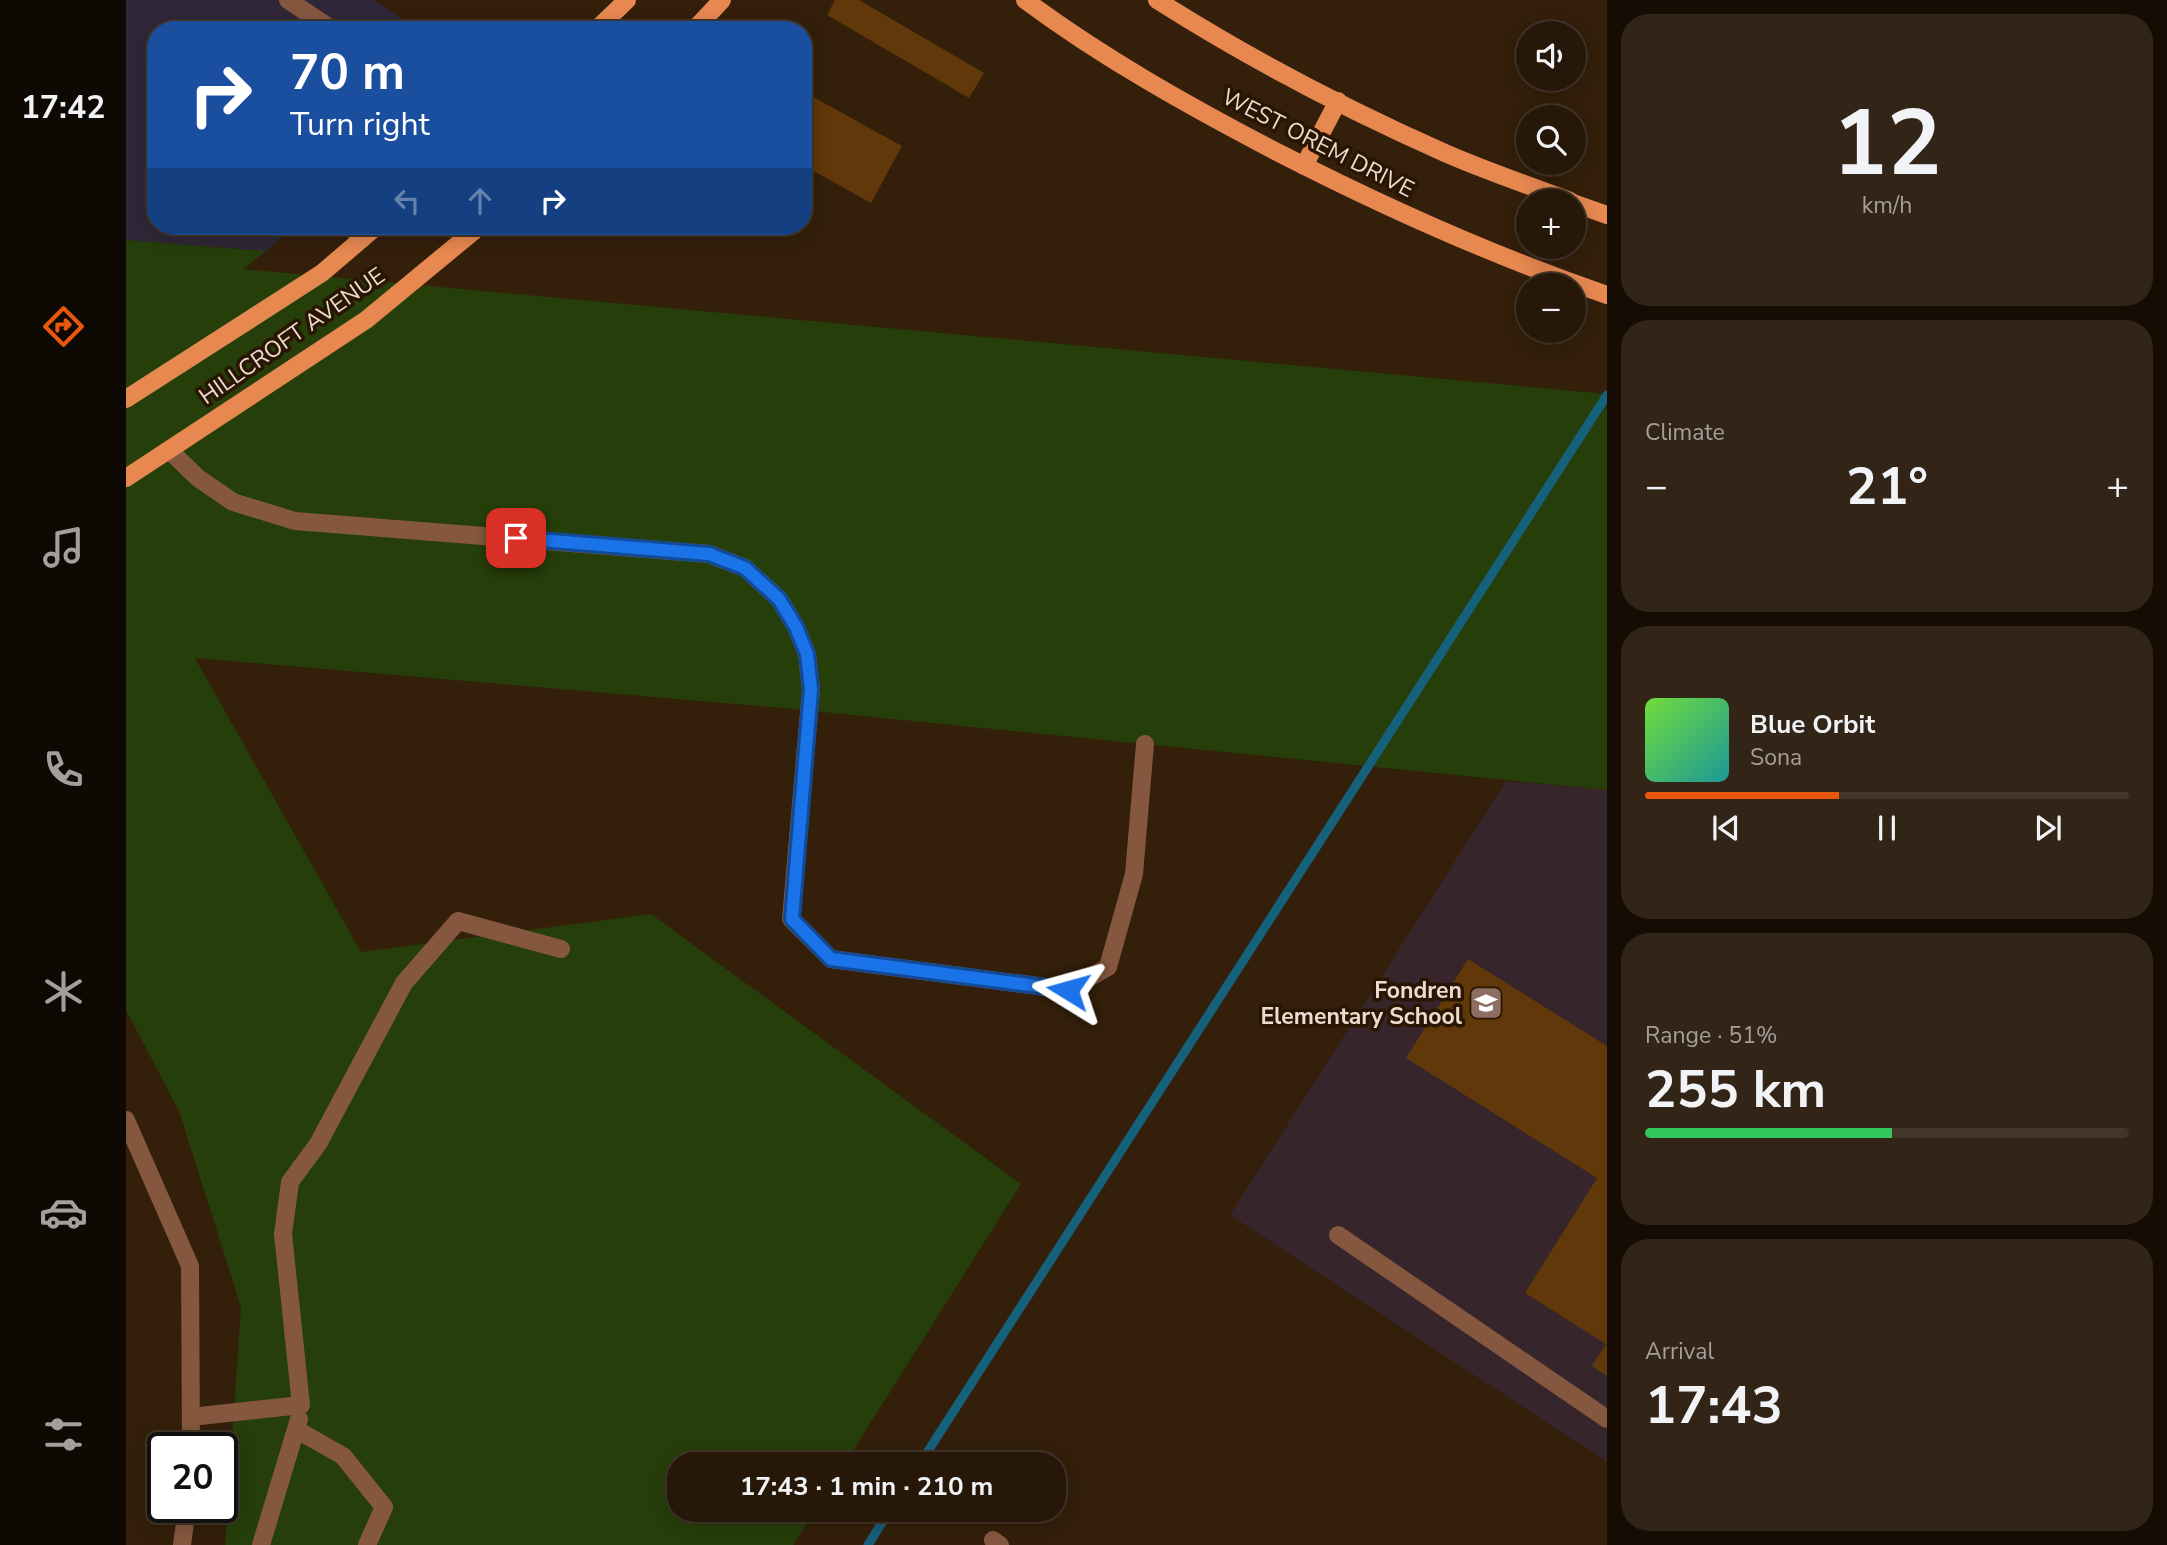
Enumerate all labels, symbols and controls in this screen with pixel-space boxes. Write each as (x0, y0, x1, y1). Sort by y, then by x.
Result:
map controls (1516, 21, 1586, 343)
button: sound (1516, 21, 1586, 91)
text: 70 m (290, 39, 405, 106)
icon: right (175, 49, 266, 140)
street label: WEST OREM DRIVE (1217, 81, 1419, 205)
text: 12 (1832, 82, 1942, 206)
text: 17:42 (21, 86, 105, 129)
text: Turn right (290, 103, 430, 146)
button: search (1516, 105, 1586, 175)
icon: left (388, 182, 426, 220)
icon: ahead (461, 182, 499, 220)
icon: right (534, 182, 572, 220)
button: + (1516, 189, 1586, 259)
text: km/h (1862, 190, 1912, 221)
street label: HILLCROFT AVENUE (193, 260, 391, 412)
button: − (1516, 273, 1586, 343)
icon: directions (39, 302, 88, 351)
text: Climate (1645, 417, 1725, 448)
text: 21° (1846, 451, 1928, 522)
text: − (1645, 461, 1668, 512)
text: + (2106, 461, 2129, 512)
pin (486, 508, 546, 568)
icon: arrive (497, 519, 535, 557)
icon: music (39, 523, 88, 572)
text: Blue Orbit (1750, 707, 1875, 742)
text: Sona (1750, 742, 1802, 773)
icon: phone (39, 745, 88, 794)
icon: previous (1707, 809, 1745, 847)
icon: pause (1868, 809, 1906, 847)
icon: next (2029, 809, 2067, 847)
position arrow (1031, 953, 1105, 1027)
icon: climate (39, 967, 88, 1016)
place label: Fondren Elementary School (1260, 975, 1463, 1032)
school or university icon: Fondren Elementary School (1467, 984, 1505, 1022)
text: Range · 51% (1645, 1020, 1777, 1051)
text: 255 km (1645, 1054, 1826, 1125)
icon: car (39, 1188, 88, 1237)
text: Arrival (1645, 1336, 1714, 1367)
text: 17:43 (1645, 1370, 1783, 1441)
icon: filters (39, 1410, 88, 1459)
speed limit sign: 20 (147, 1432, 238, 1523)
text: 17:43 · 1 min · 210 m (740, 1469, 993, 1504)

